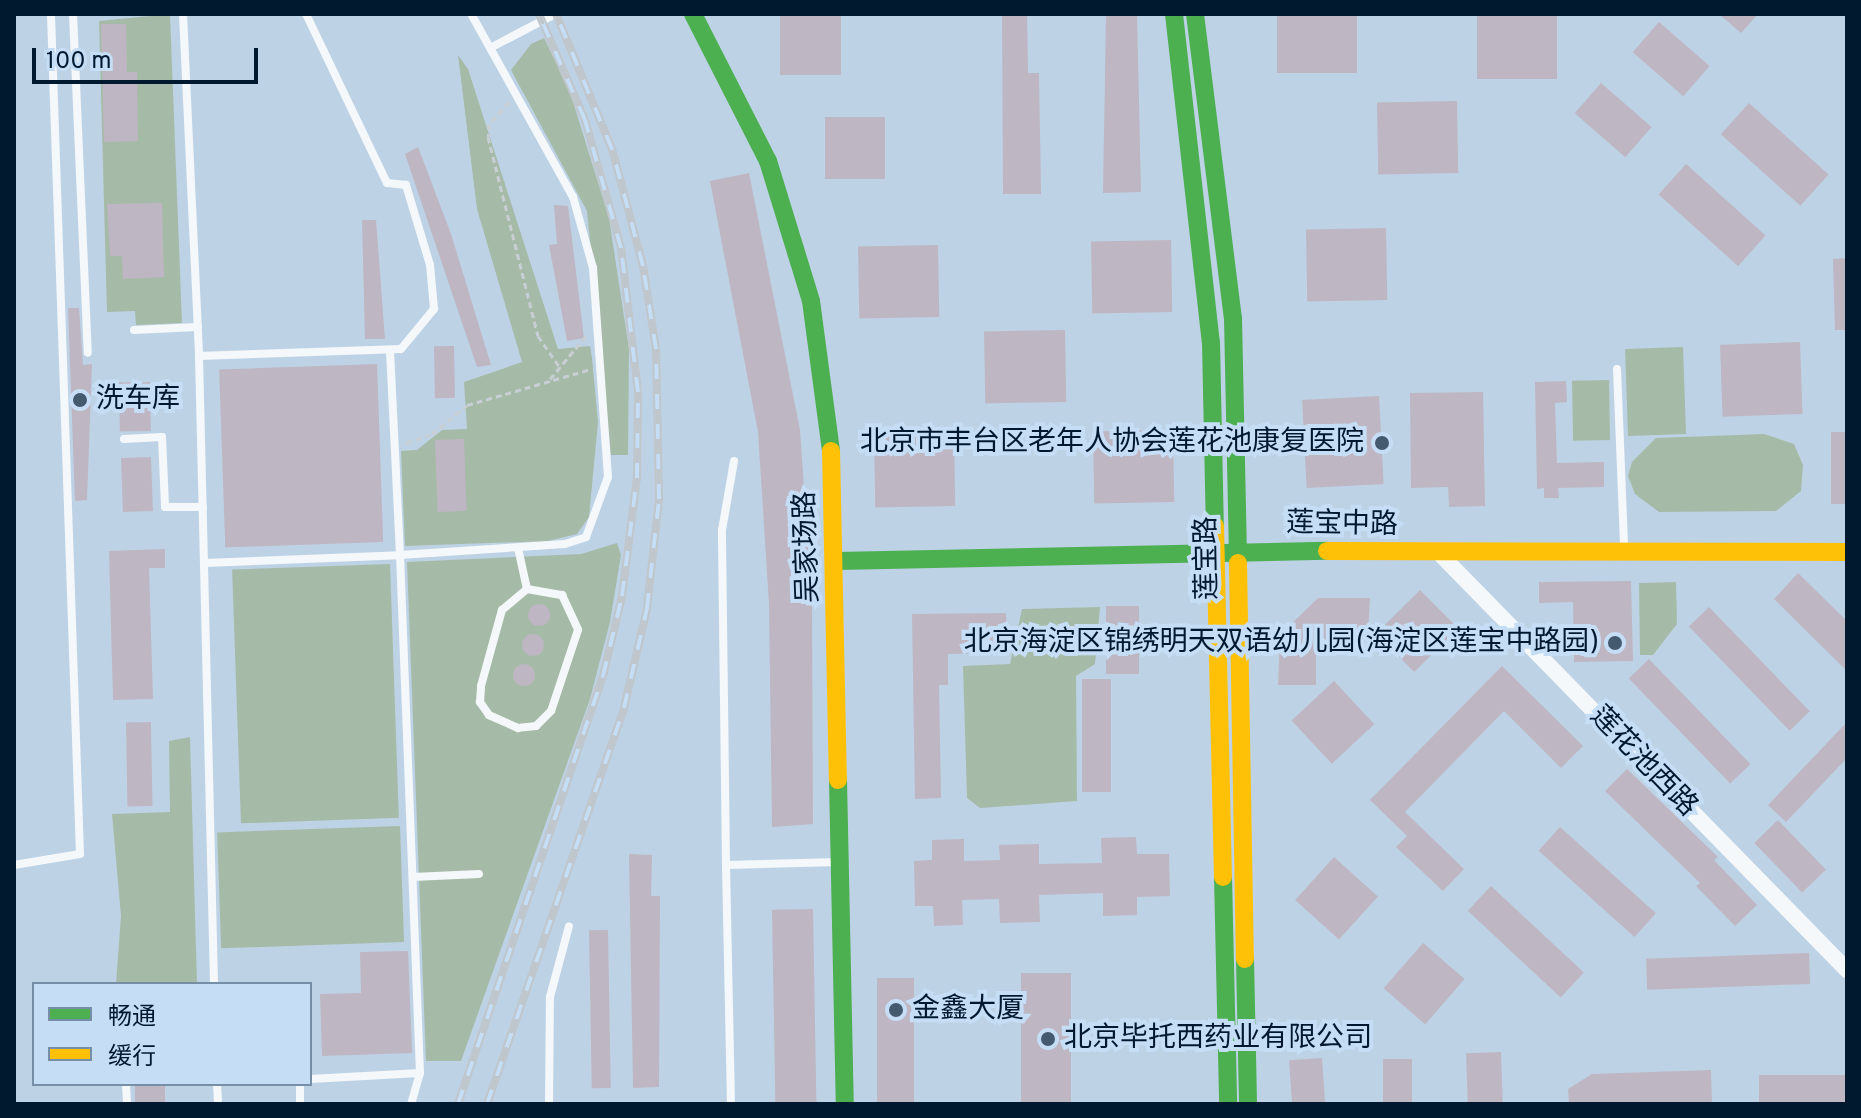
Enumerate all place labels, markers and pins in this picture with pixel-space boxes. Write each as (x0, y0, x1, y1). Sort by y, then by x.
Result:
place label: 洗车库 (96, 383, 180, 417)
marker: 洗车库 (71, 391, 89, 409)
place label: 北京市丰台区老年人协会莲花池康复医院 (860, 426, 1364, 460)
marker: 北京市丰台区老年人协会莲花池康复医院 (1371, 432, 1393, 454)
place label: 北京海淀区锦绣明天双语幼儿园(海淀区莲宝中路园) (964, 626, 1599, 660)
marker: 北京海淀区锦绣明天双语幼儿园(海淀区莲宝中路园) (1606, 634, 1624, 652)
place label: 金鑫大厦 (912, 993, 1024, 1027)
marker: 金鑫大厦 (887, 1001, 905, 1019)
place label: 北京毕托西药业有限公司 (1064, 1022, 1372, 1056)
marker: 北京毕托西药业有限公司 (1039, 1030, 1057, 1048)

